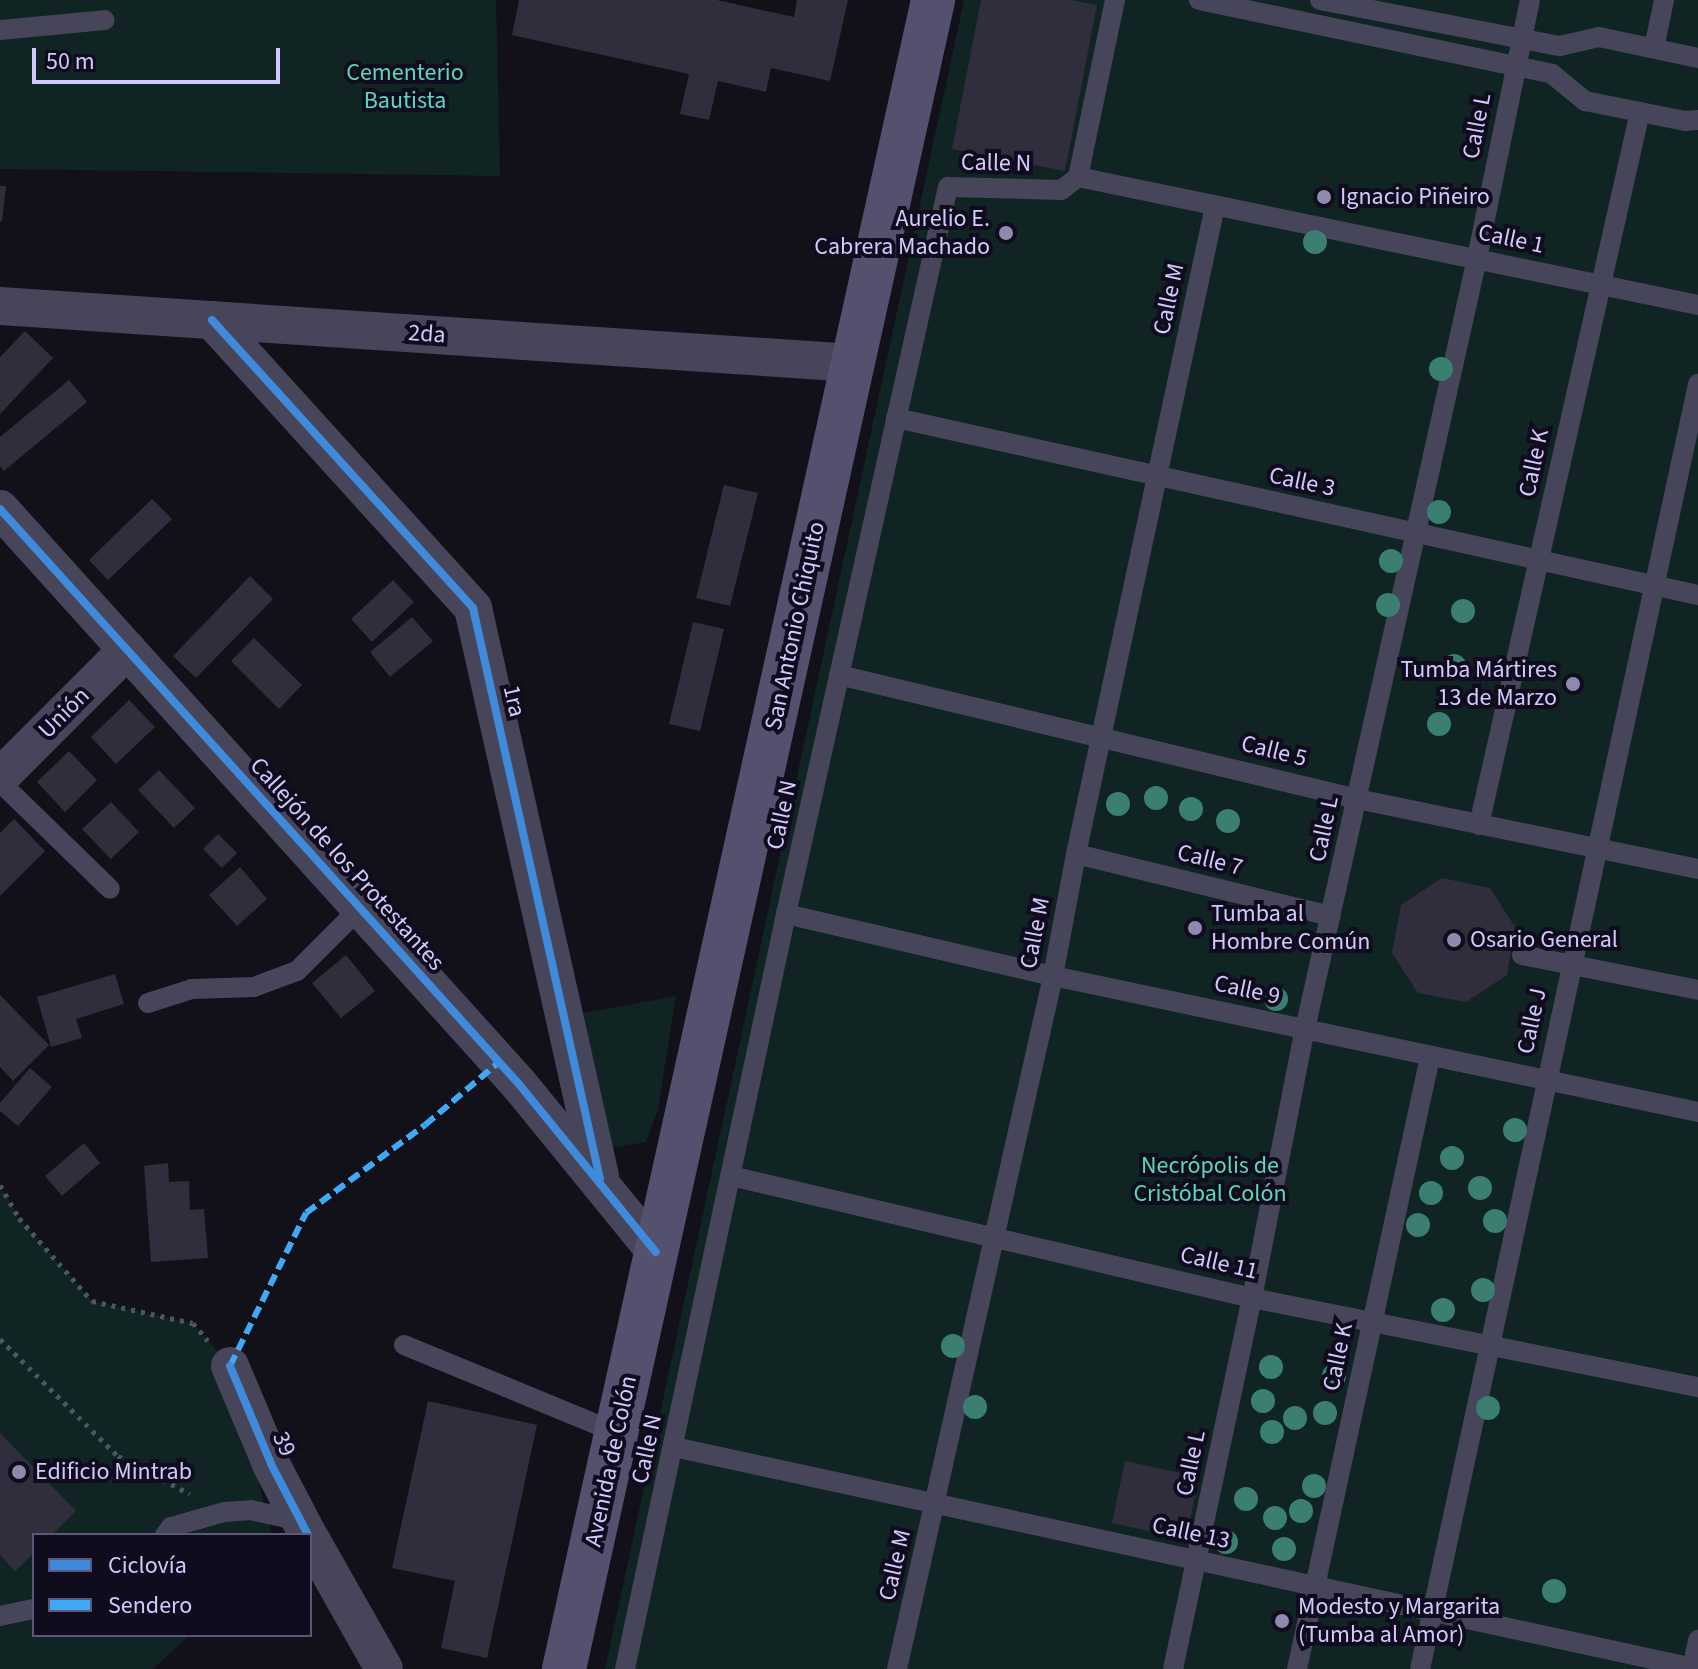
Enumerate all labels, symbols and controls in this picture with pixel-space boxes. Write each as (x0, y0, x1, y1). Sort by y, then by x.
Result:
scale bar (36, 32, 284, 82)
text: 50 m (46, 44, 95, 79)
park label: Cementerio Bautista (346, 59, 464, 115)
street label: Calle L (1457, 91, 1497, 161)
street label: Calle N (961, 148, 1031, 178)
place label: Ignacio Piñeiro (1340, 183, 1490, 211)
marker: Ignacio Piñeiro (1315, 188, 1333, 206)
place label: Aurelio E. Cabrera Machado (814, 205, 990, 261)
street label: Calle 1 (1475, 218, 1547, 260)
marker: Aurelio E. Cabrera Machado (997, 224, 1015, 242)
street label: Calle M (1147, 261, 1191, 337)
street label: 2da (407, 318, 447, 350)
street label: Calle K (1513, 426, 1555, 500)
street label: Calle 3 (1266, 461, 1338, 503)
street label: San Antonio Chiquito (759, 519, 831, 733)
place label: Tumba Mártires 13 de Marzo (1401, 656, 1557, 712)
marker: Tumba Mártires 13 de Marzo (1564, 675, 1582, 693)
street label: Unión (32, 681, 96, 745)
street label: 1ra (496, 682, 532, 720)
street label: Calle 5 (1238, 729, 1310, 773)
street label: Callejón de los Protestantes (244, 751, 450, 977)
street label: Calle N (761, 778, 803, 852)
street label: Calle L (1303, 794, 1345, 864)
street label: Calle 7 (1174, 838, 1246, 882)
street label: Calle M (1014, 895, 1056, 971)
place label: Tumba al Hombre Común (1211, 900, 1370, 956)
marker: Tumba al Hombre Común (1186, 919, 1204, 937)
place label: Osario General (1470, 926, 1618, 954)
marker: Osario General (1445, 931, 1463, 949)
street label: Calle 9 (1211, 969, 1283, 1011)
street label: Calle J (1511, 986, 1553, 1056)
park label: Necrópolis de Cristóbal Colón (1133, 1152, 1287, 1208)
street label: Calle 11 (1177, 1240, 1261, 1286)
street label: Calle K (1317, 1320, 1359, 1394)
street label: Avenida de Colón (579, 1373, 643, 1549)
street label: Calle N (626, 1412, 668, 1486)
street label: 39 (266, 1427, 302, 1461)
street label: Calle L (1170, 1428, 1212, 1498)
place label: Edificio Mintrab (35, 1458, 192, 1486)
marker: Edificio Mintrab (10, 1463, 28, 1481)
street label: Calle 13 (1150, 1511, 1232, 1555)
street label: Calle M (873, 1527, 917, 1603)
legend (32, 1533, 312, 1637)
text: Ciclovía (108, 1548, 187, 1583)
text: Sendero (108, 1588, 192, 1623)
place label: Modesto y Margarita (Tumba al Amor) (1298, 1593, 1500, 1649)
marker: Modesto y Margarita (Tumba al Amor) (1273, 1612, 1291, 1630)

